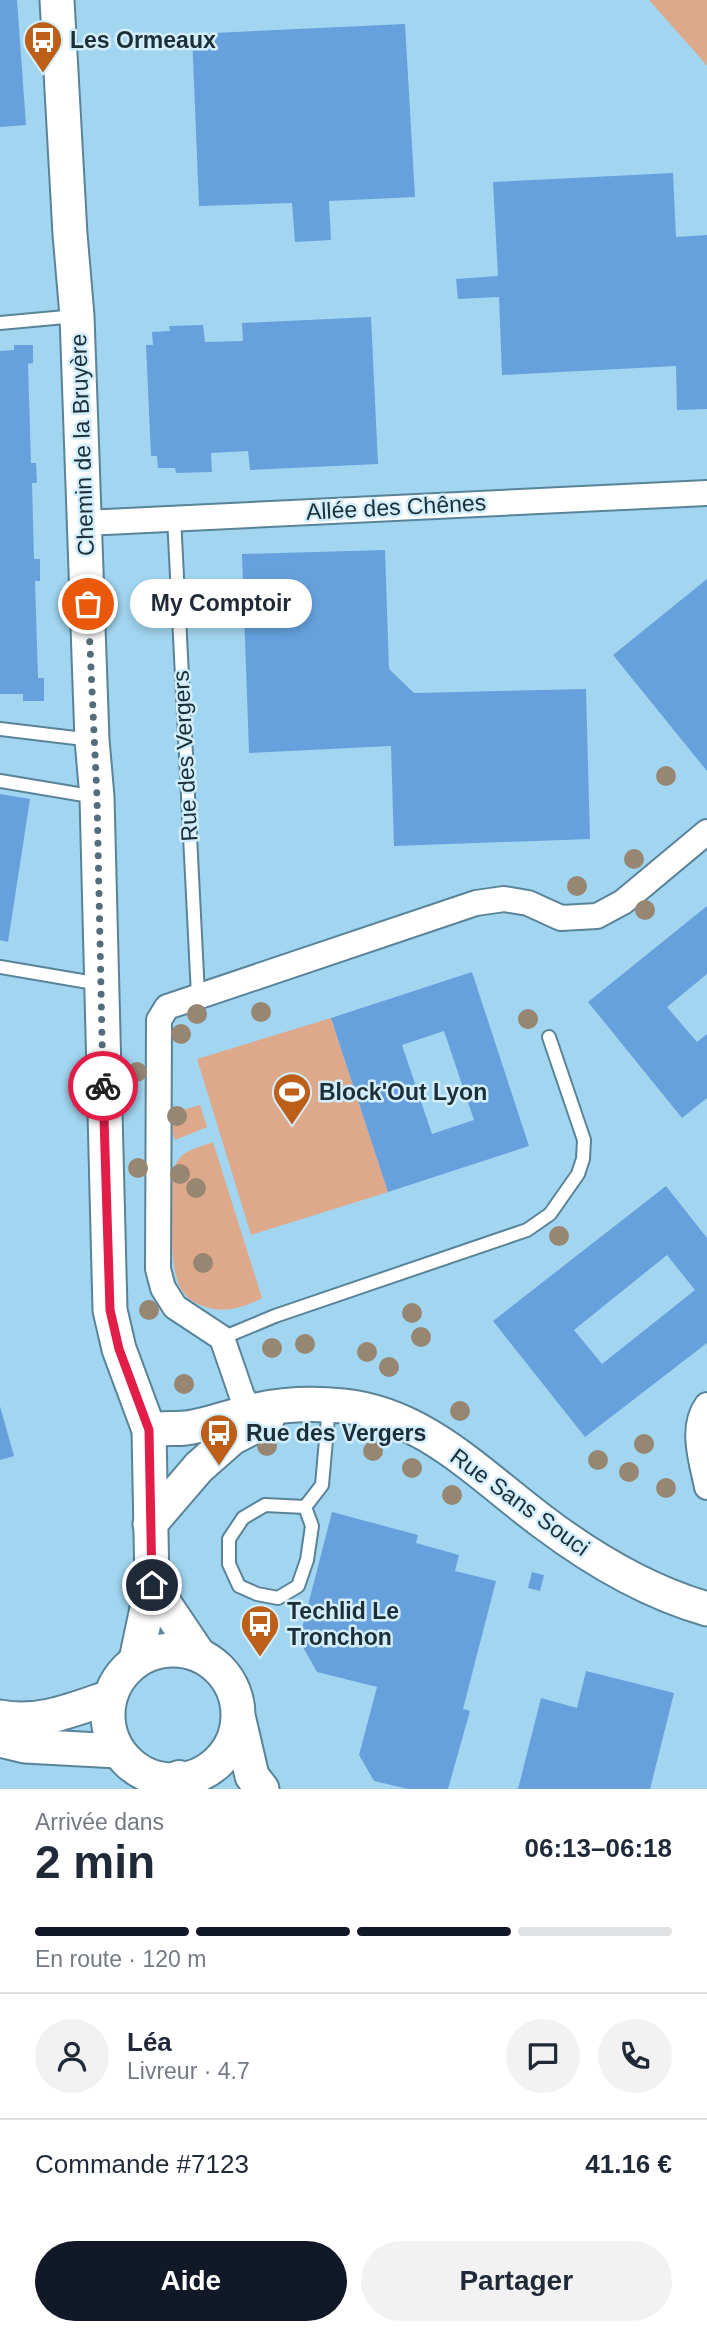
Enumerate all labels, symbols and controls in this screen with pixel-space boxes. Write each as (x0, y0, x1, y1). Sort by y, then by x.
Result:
bus stop icon: Les Ormeaux (22, 19, 64, 74)
place label: Les Ormeaux (70, 27, 216, 53)
street label: Chemin de la Bruyère (65, 333, 99, 557)
street label: Allée des Chênes (305, 489, 487, 525)
pin (58, 574, 118, 634)
callout: My Comptoir (130, 580, 312, 628)
icon: bag (69, 585, 107, 623)
text: My Comptoir (151, 590, 291, 616)
street label: Rue des Vergers (168, 670, 202, 842)
courier (68, 1051, 138, 1121)
icon: bike (84, 1067, 122, 1105)
sports icon: Block'Out Lyon (271, 1071, 313, 1126)
place label: Block'Out Lyon (319, 1079, 487, 1105)
bus stop icon: Rue des Vergers (198, 1412, 240, 1467)
place label: Rue des Vergers (246, 1420, 426, 1446)
street label: Rue Sans Souci (446, 1443, 594, 1561)
pin (122, 1555, 182, 1615)
icon: home (133, 1566, 171, 1604)
place label: Techlid Le Tronchon (287, 1598, 399, 1650)
bus stop icon: Techlid Le Tronchon (239, 1603, 281, 1658)
text: Arrivée dans (35, 1809, 164, 1835)
text: 06:13–06:18 (525, 1833, 672, 1863)
text: 2 min (35, 1836, 155, 1888)
text: En route · 120 m (35, 1946, 206, 1972)
button: person (35, 2019, 109, 2093)
button: chat (506, 2019, 580, 2093)
button: phone (598, 2019, 672, 2093)
text: Léa (127, 2027, 172, 2057)
text: Livreur · 4.7 (127, 2058, 250, 2084)
text: Commande #7123 (35, 2149, 249, 2179)
text: 41.16 € (585, 2149, 672, 2179)
button: Aide (35, 2241, 347, 2321)
button: Partager (361, 2241, 672, 2321)

